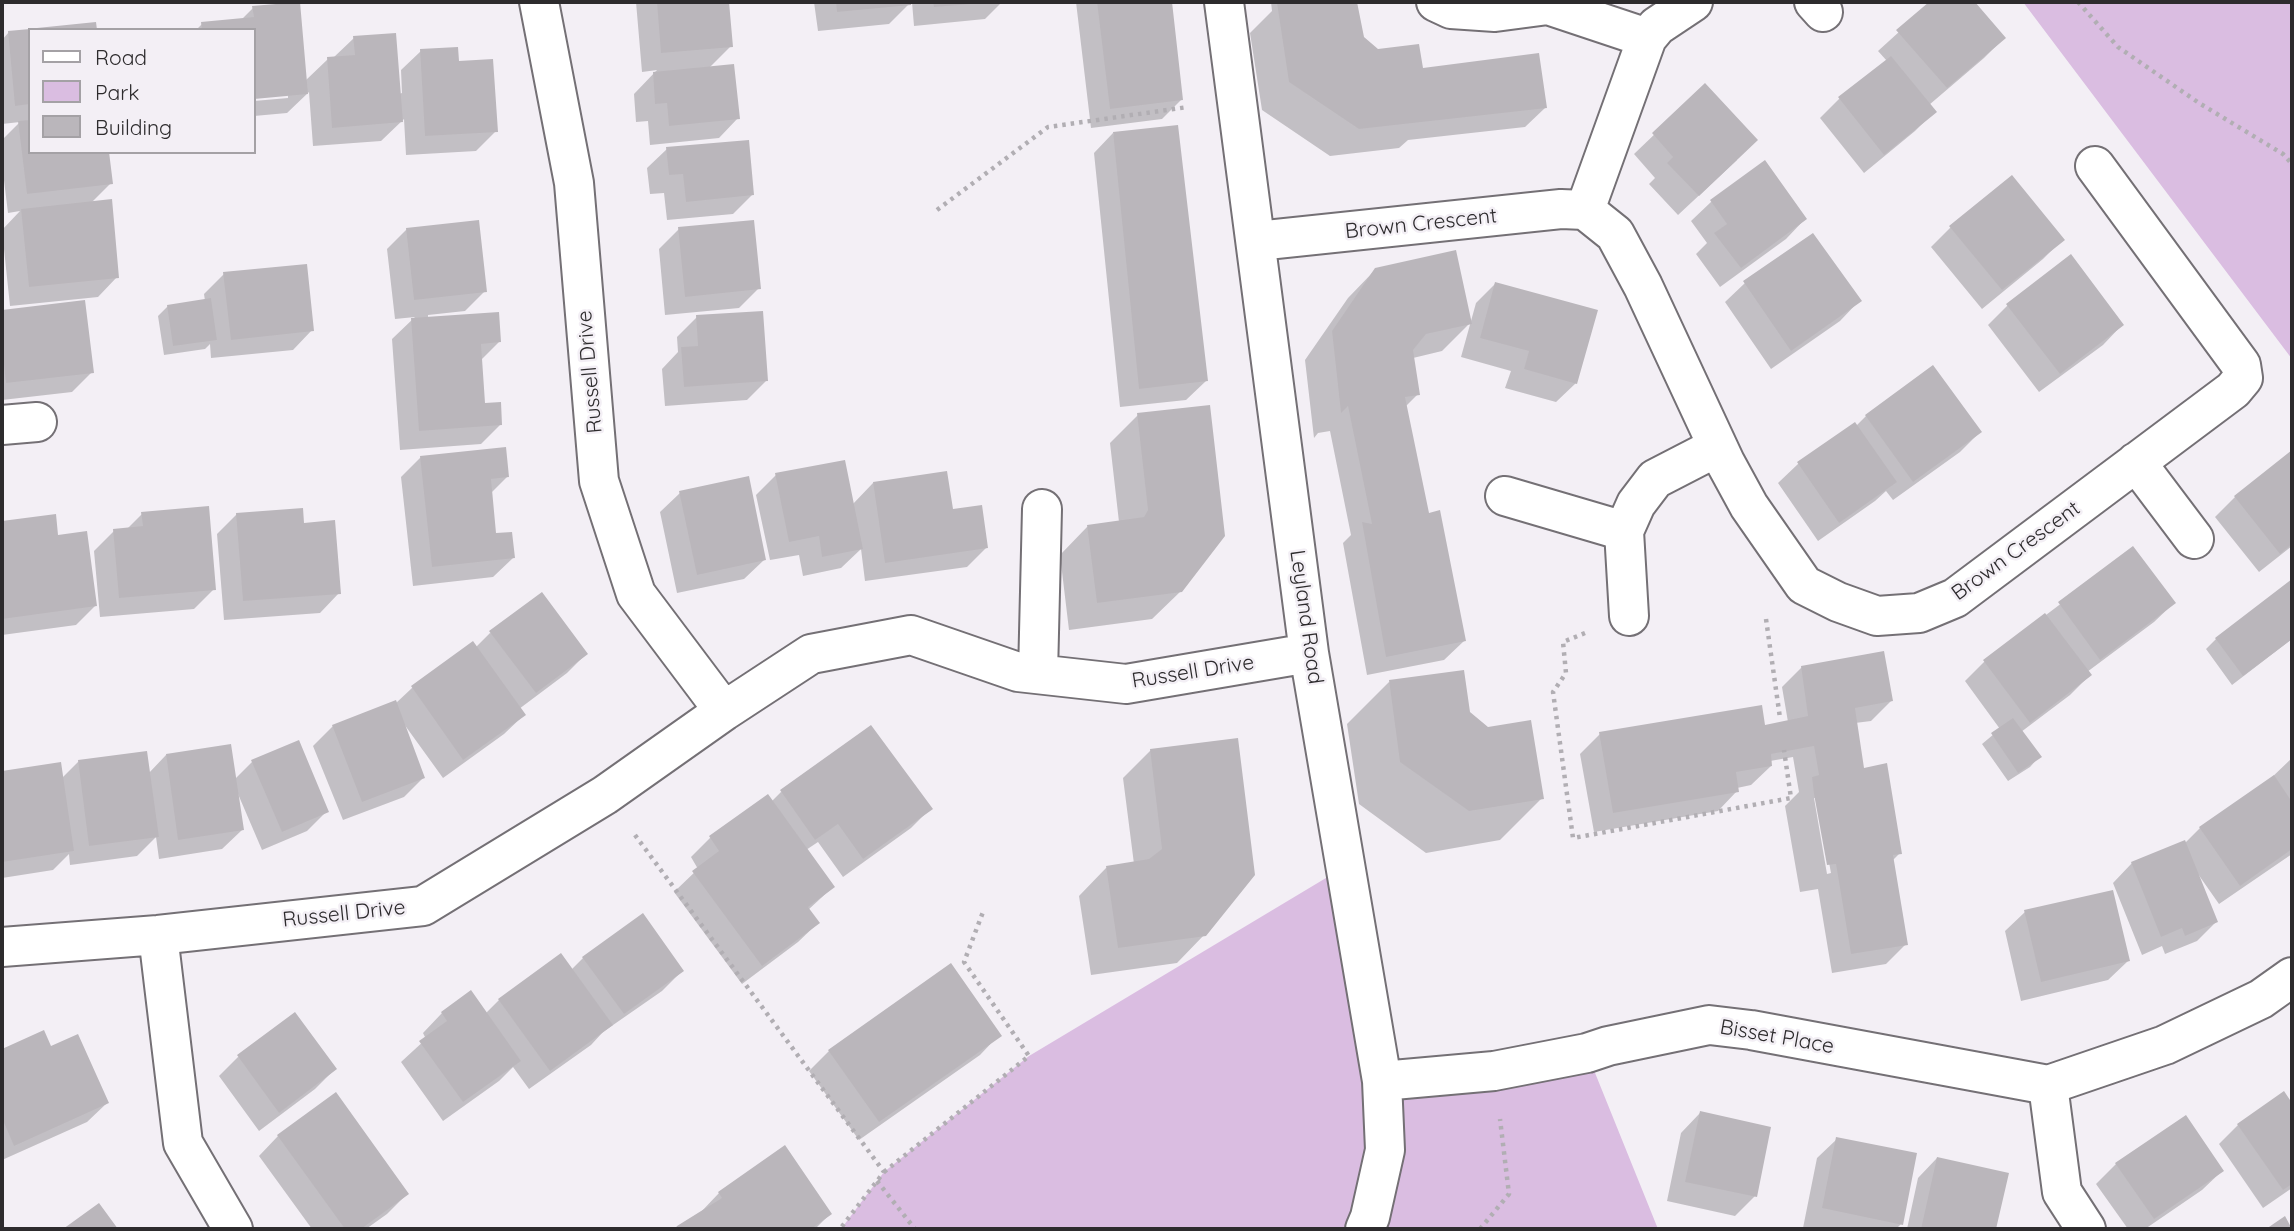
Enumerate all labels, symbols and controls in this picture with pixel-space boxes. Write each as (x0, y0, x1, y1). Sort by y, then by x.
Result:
legend (28, 28, 256, 154)
text: Road (95, 44, 147, 70)
text: Park (95, 79, 139, 105)
text: Building (95, 114, 172, 140)
street label: Brown Crescent (1344, 203, 1498, 245)
street label: Russell Drive (572, 309, 608, 435)
street label: Brown Crescent (1947, 496, 2085, 606)
street label: Leyland Road (1284, 548, 1328, 686)
street label: Russell Drive (1130, 650, 1256, 694)
street label: Russell Drive (281, 895, 407, 933)
street label: Bisset Place (1718, 1015, 1836, 1059)

